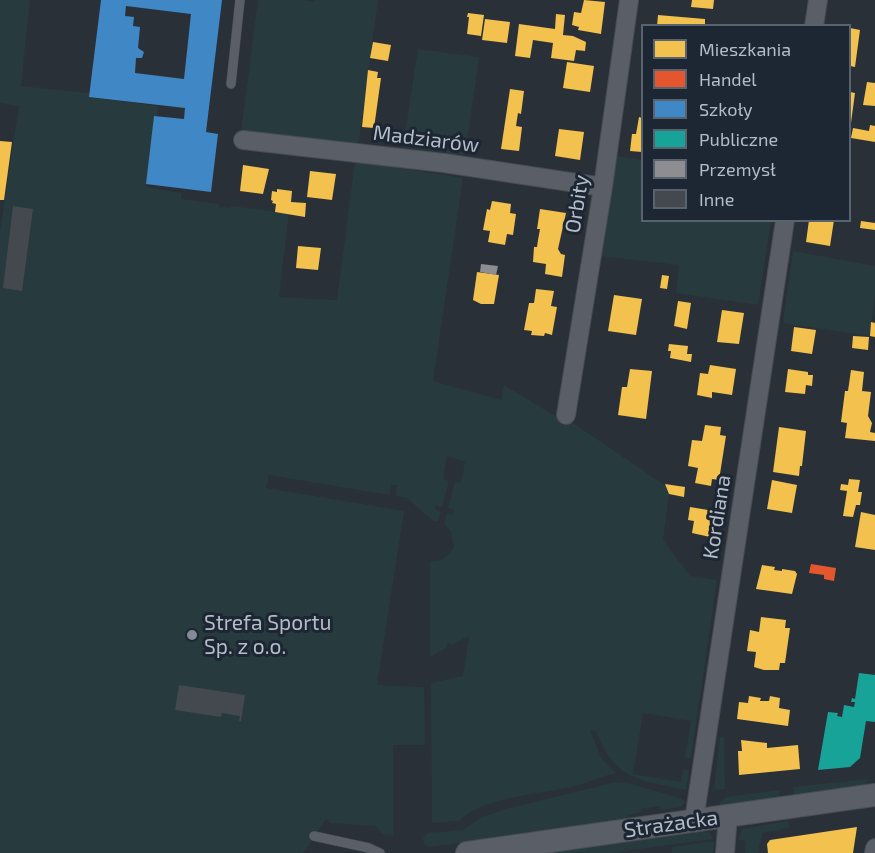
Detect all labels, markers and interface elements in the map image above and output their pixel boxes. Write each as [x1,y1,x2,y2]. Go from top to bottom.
legend [641,24,851,222]
text: Mieszkania [699,38,791,60]
text: Handel [699,68,757,90]
text: Szkoły [699,98,752,120]
street label: Madziarów [371,120,481,158]
text: Publiczne [699,128,778,150]
text: Przemysł [699,158,776,180]
street label: Orbity [560,173,594,235]
text: Inne [699,188,734,210]
street label: Kordiana [698,473,736,561]
place label: Strefa Sportu Sp. z o.o. [204,610,332,660]
marker: Strefa Sportu Sp. z o.o. [185,628,199,642]
street label: Strażacka [623,805,719,843]

